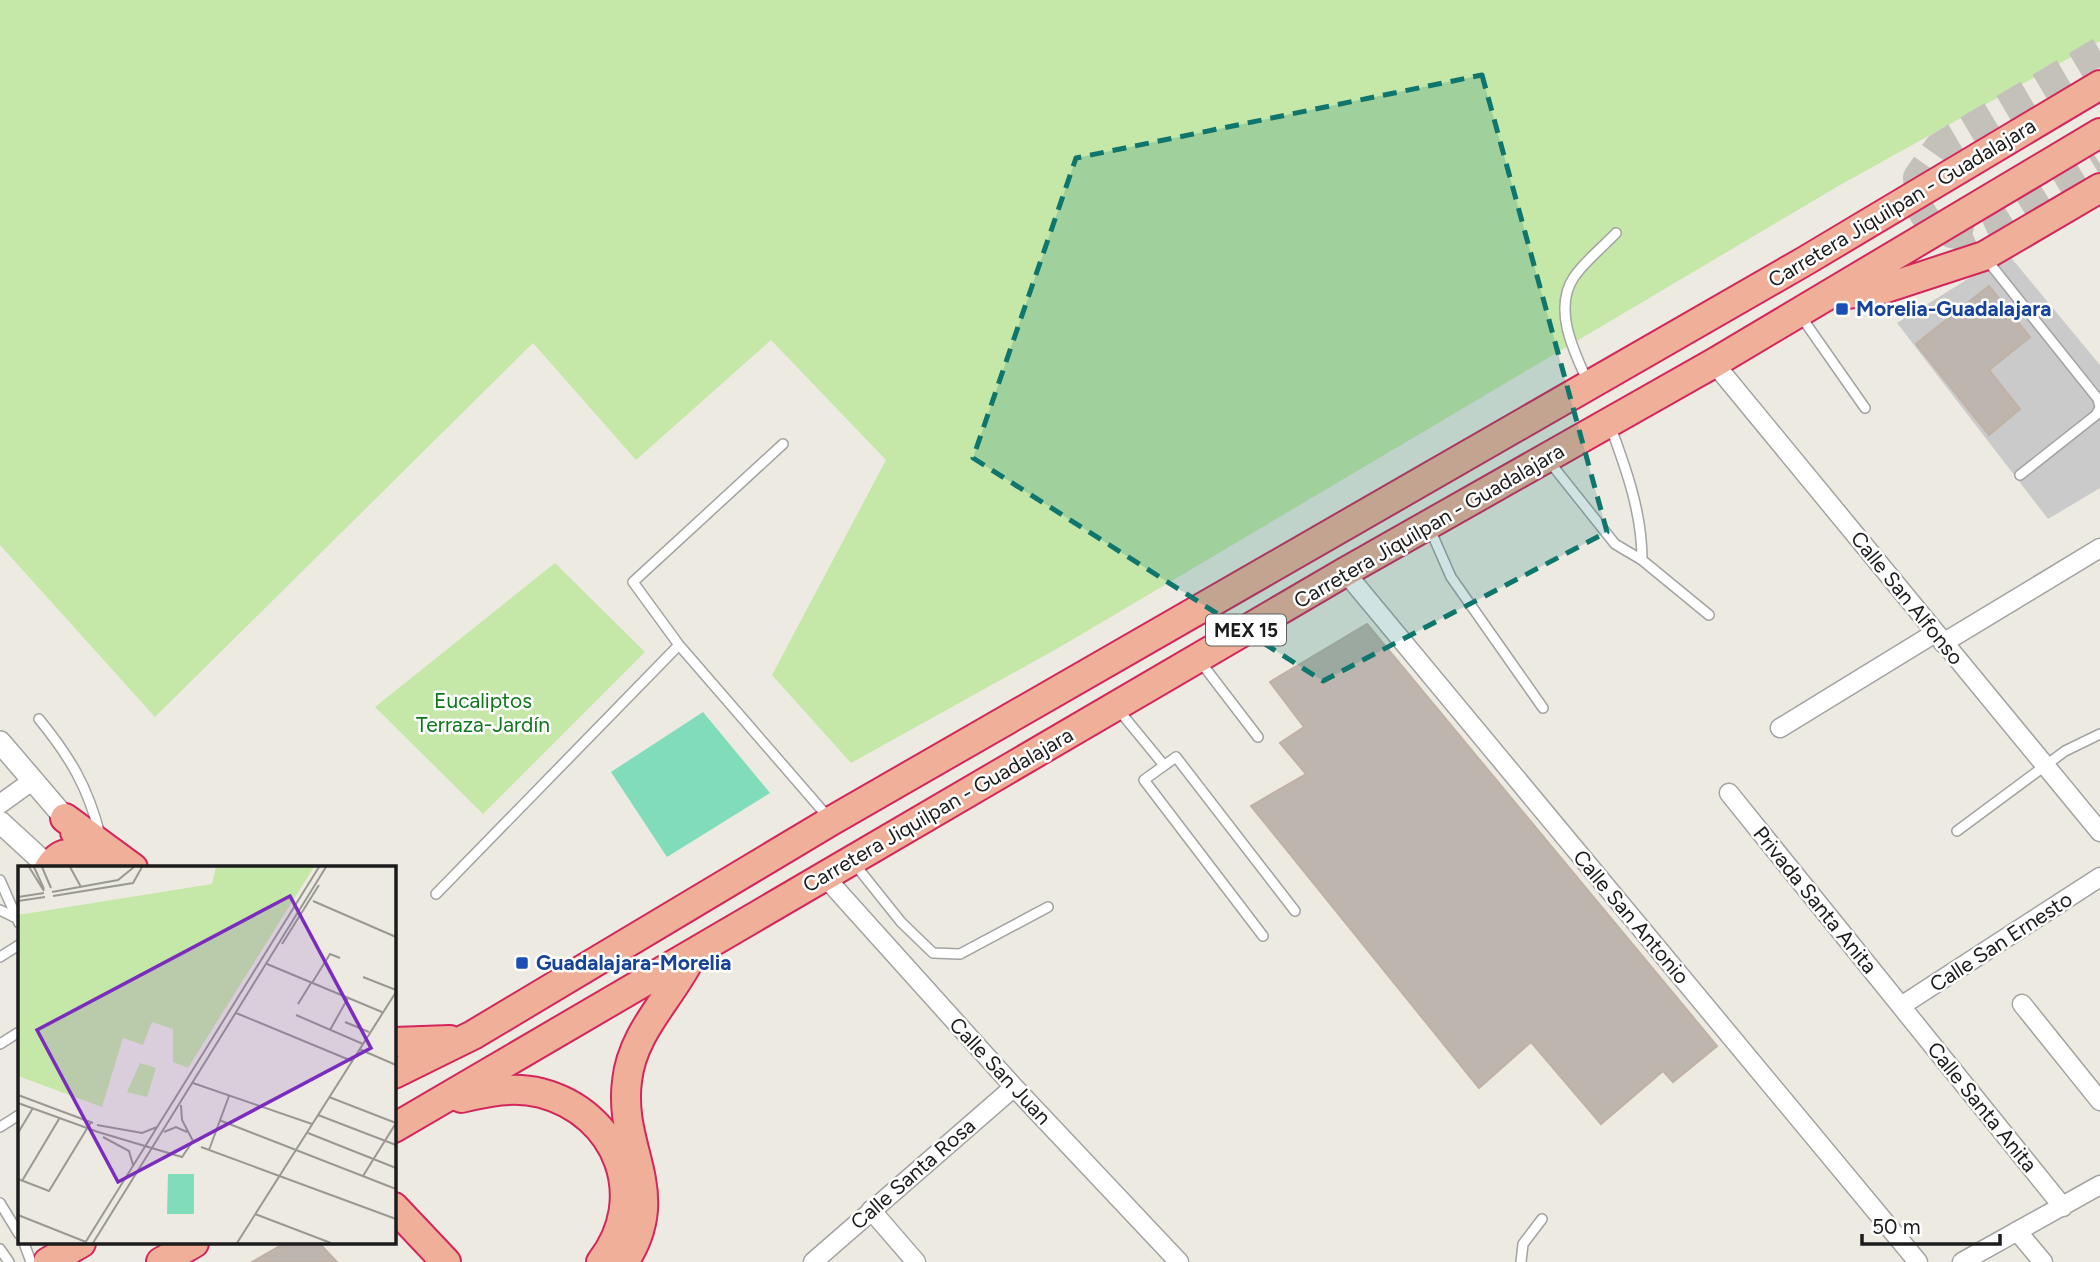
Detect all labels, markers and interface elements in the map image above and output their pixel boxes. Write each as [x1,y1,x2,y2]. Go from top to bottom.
street label: Carretera Jiquilpan - Guadalajara [1763,113,2040,293]
place label: Morelia-Guadalajara [1856,296,2051,321]
marker: Morelia-Guadalajara [1834,301,1850,317]
street label: Carretera Jiquilpan - Guadalajara [1289,438,1568,613]
street label: Calle San Alfonso [1846,526,1969,670]
road number: MEX 15 [1206,614,1286,646]
park label: Eucaliptos Terraza-Jardín [416,688,550,737]
street label: Carretera Jiquilpan - Guadalajara [798,722,1077,897]
street label: Privada Santa Anita [1748,821,1882,978]
street label: Calle San Antonio [1568,845,1695,989]
inset map [18,866,396,1244]
street label: Calle San Ernesto [1925,886,2077,997]
place label: Guadalajara-Morelia [536,950,731,975]
marker: Guadalajara-Morelia [514,955,530,971]
street label: Calle San Juan [944,1012,1056,1129]
street label: Calle Santa Anita [1922,1037,2043,1177]
street label: Calle Santa Rosa [845,1113,980,1234]
scale bar [1862,1202,2000,1246]
text: 50 m [1872,1214,1921,1239]

